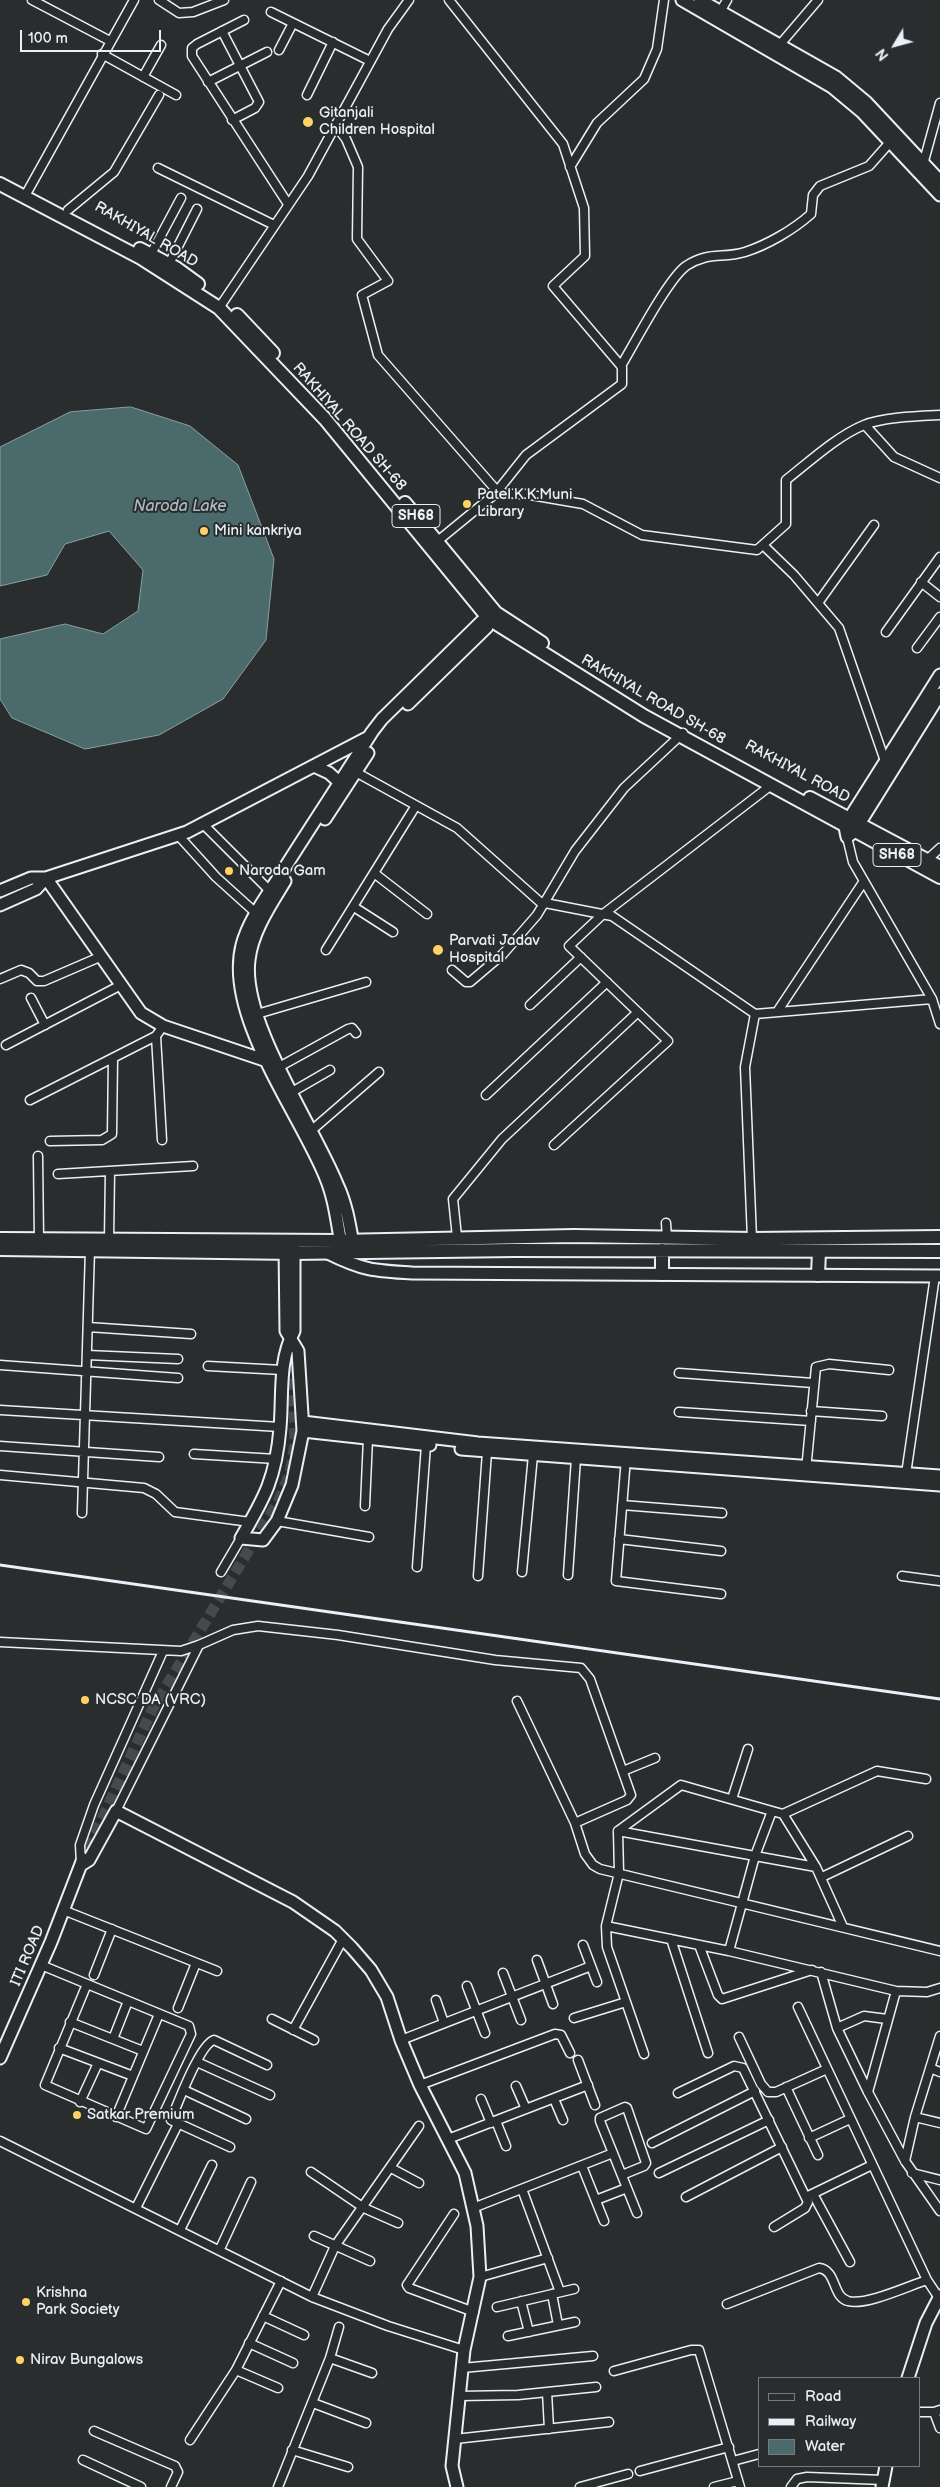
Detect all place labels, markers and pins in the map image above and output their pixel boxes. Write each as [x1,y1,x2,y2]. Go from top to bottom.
place label: Gitanjali Children Hospital [319,104,435,139]
marker: Gitanjali Children Hospital [301,115,315,129]
place label: Patel.K.K.Muni Library [477,486,572,521]
marker: Patel.K.K.Muni Library [461,498,473,510]
place label: Mini kankriya [214,522,302,540]
marker: Mini kankriya [198,525,210,537]
place label: Naroda Gam [239,862,326,880]
marker: Naroda Gam [223,865,235,877]
place label: Parvati Jadav Hospital [449,932,540,967]
marker: Parvati Jadav Hospital [431,943,445,957]
place label: NCSC DA (VRC) [95,1691,206,1709]
marker: NCSC DA (VRC) [79,1694,91,1706]
place label: Satkar Premium [87,2106,194,2124]
marker: Satkar Premium [71,2109,83,2121]
place label: Krishna Park Society [36,2284,120,2319]
marker: Krishna Park Society [20,2296,32,2308]
place label: Nirav Bungalows [30,2351,143,2369]
marker: Nirav Bungalows [14,2354,26,2366]

